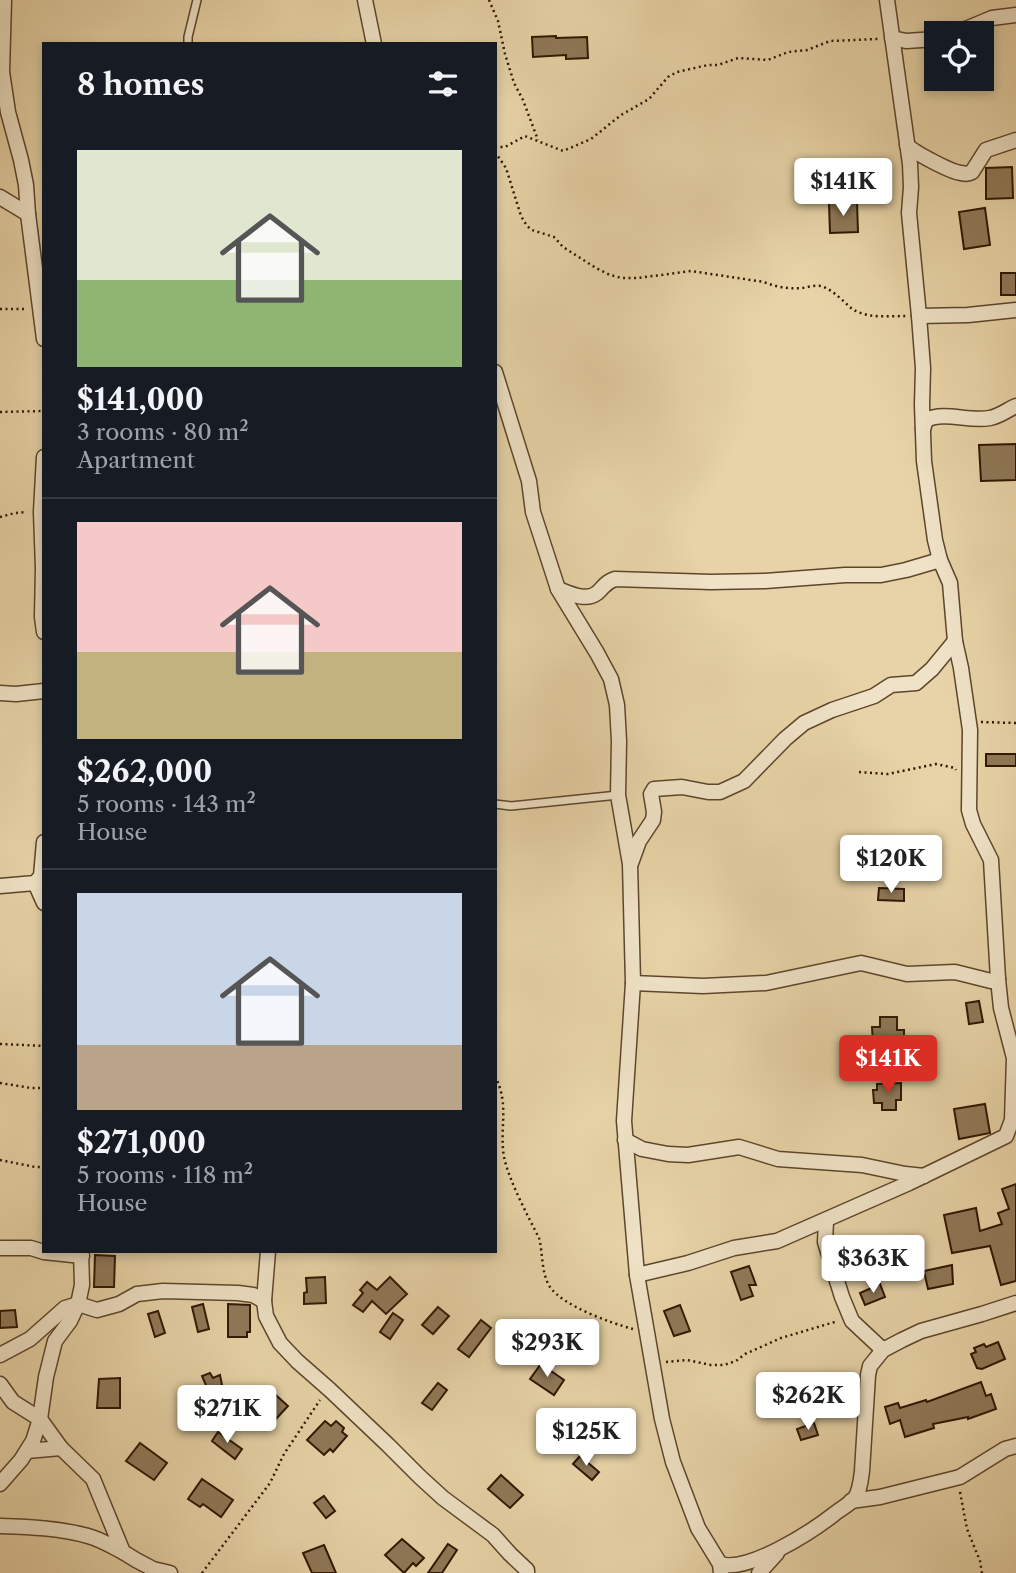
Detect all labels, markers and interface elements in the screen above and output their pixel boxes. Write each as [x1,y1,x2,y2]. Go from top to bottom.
map controls [924,21,994,91]
button: locate [924,21,994,91]
icon: filters [424,65,462,103]
text: 8 homes [77,66,204,103]
pin: $141K [794,158,892,218]
text: $141K [810,167,876,195]
icon: home [207,195,333,321]
text: $141,000 [77,381,204,418]
text: 3 rooms · 80 m² [77,418,249,446]
text: Apartment [77,446,195,474]
icon: home [207,567,333,693]
text: $262,000 [77,753,212,790]
text: 5 rooms · 143 m² [77,790,256,818]
text: House [77,818,147,846]
pin: $120K [842,836,940,895]
text: $120K [856,844,926,872]
icon: home [207,938,333,1064]
pin: $141K [839,1036,937,1095]
text: $141K [855,1044,921,1072]
text: $271,000 [77,1124,206,1161]
text: 5 rooms · 118 m² [77,1161,253,1189]
text: House [77,1189,147,1217]
pin: $363K [824,1236,922,1295]
text: $363K [838,1244,908,1272]
pin: $293K [498,1320,596,1379]
text: $293K [511,1328,583,1356]
pin: $262K [759,1372,857,1432]
text: $262K [772,1381,844,1409]
pin: $271K [178,1386,276,1445]
text: $271K [193,1394,261,1422]
pin: $125K [537,1408,635,1468]
text: $125K [552,1417,620,1445]

